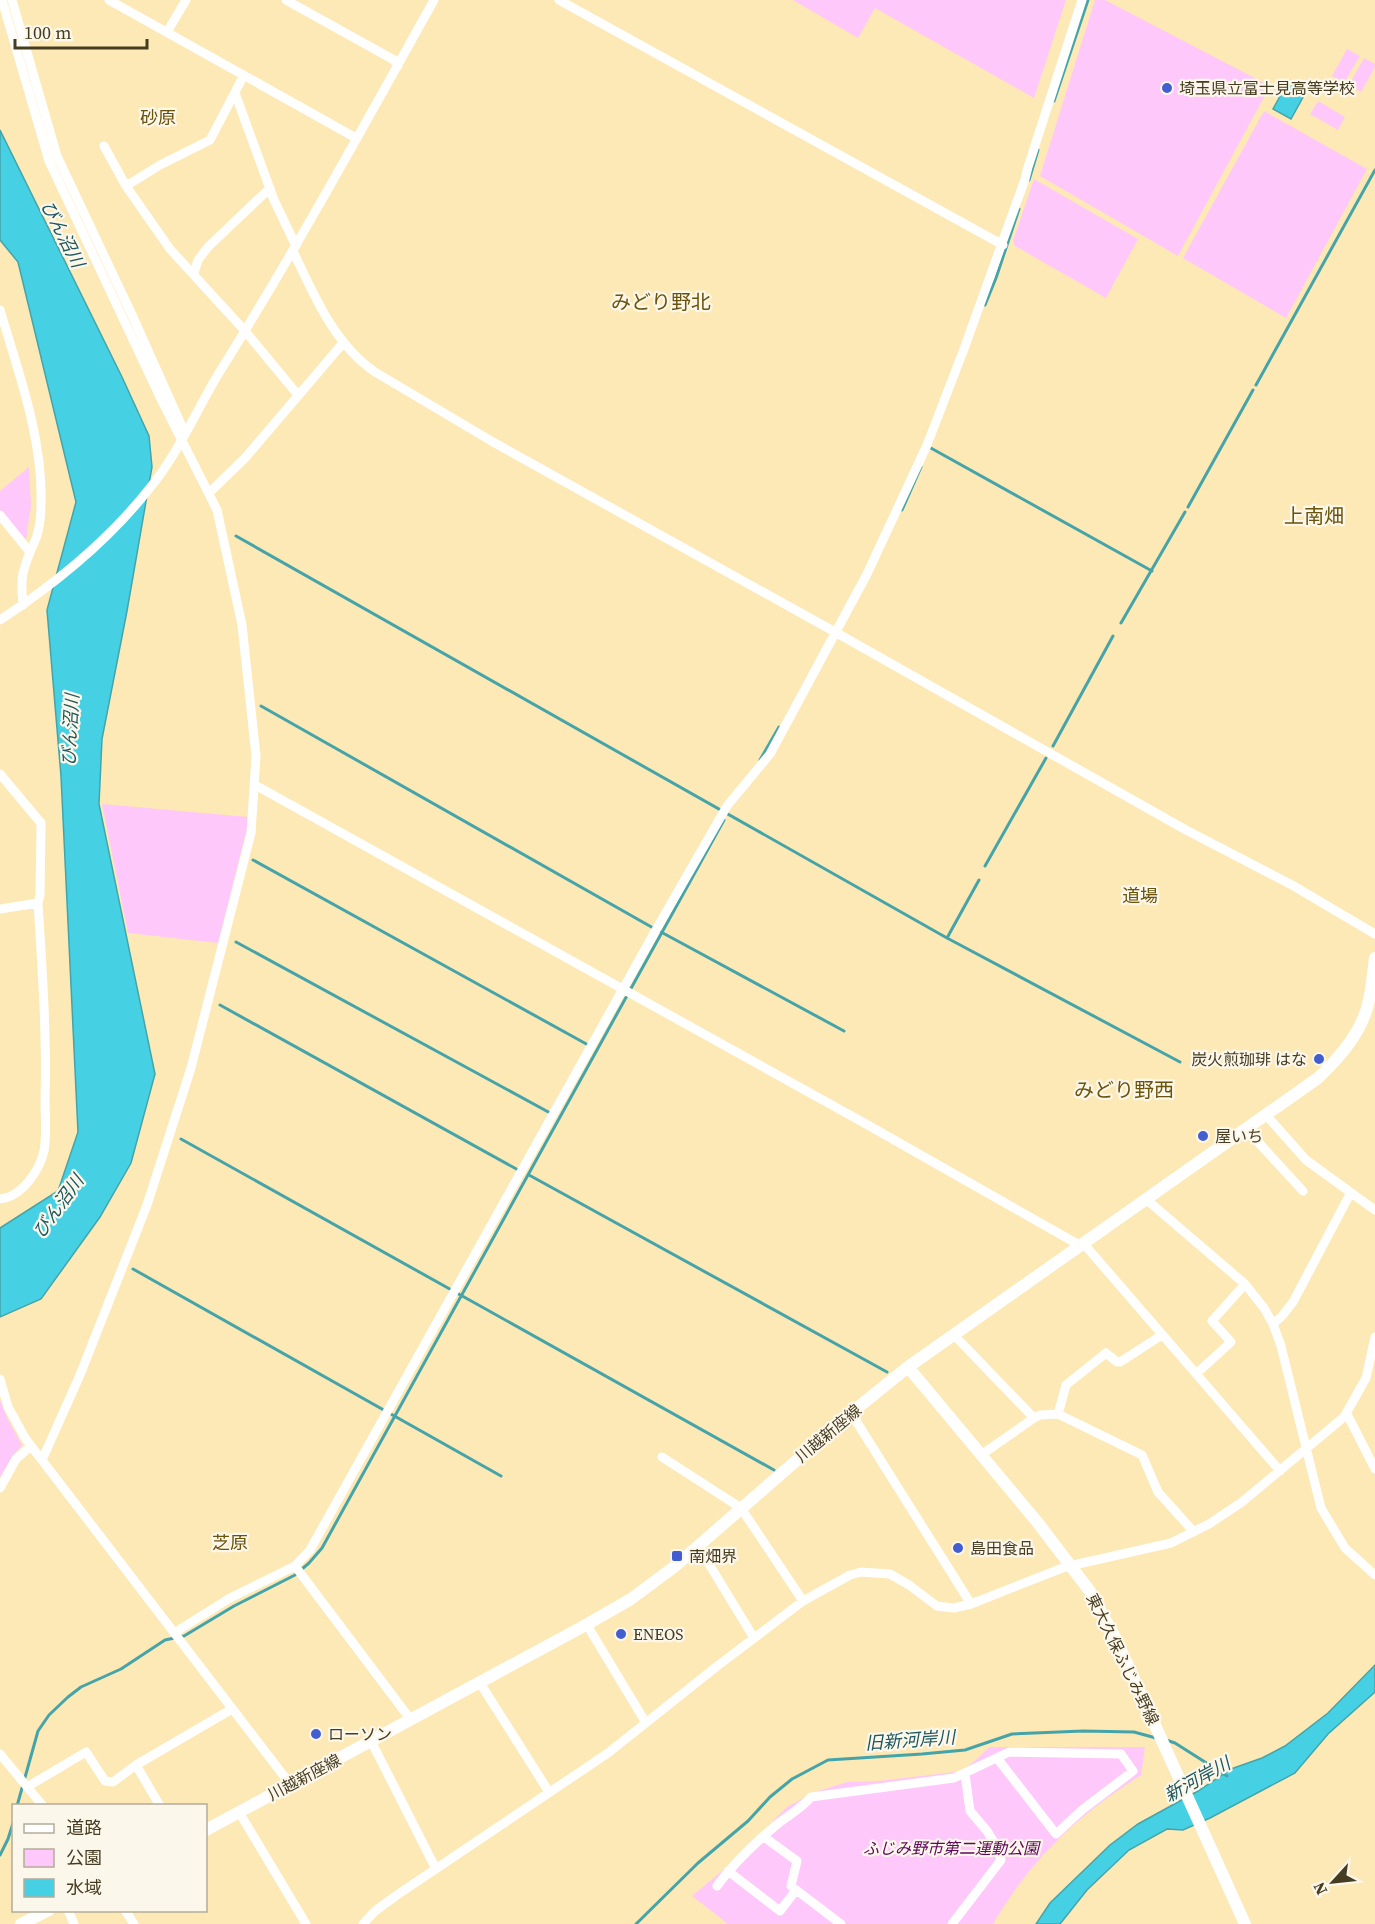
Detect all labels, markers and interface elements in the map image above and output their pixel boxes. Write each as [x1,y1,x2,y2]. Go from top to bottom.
scale bar [15,12,147,50]
text: 100 m [24,20,71,45]
place label: 埼玉県立富士見高等学校 [1179,77,1355,99]
marker: 埼玉県立富士見高等学校 [1160,81,1174,95]
district label: 砂原 [140,105,176,130]
water label: びん沼川 [36,196,91,274]
district label: みどり野北 [611,288,711,316]
district label: 上南畑 [1284,502,1344,530]
water label: びん沼川 [56,691,84,767]
district label: 道場 [1122,883,1158,908]
place label: 炭火煎珈琲 はな [1191,1048,1307,1070]
marker: 炭火煎珈琲 はな [1312,1052,1326,1066]
district label: みどり野西 [1074,1076,1174,1104]
place label: 屋いち [1215,1125,1263,1147]
marker: 屋いち [1196,1129,1210,1143]
water label: びん沼川 [27,1168,90,1242]
street label: 川越新座線 [790,1399,866,1467]
district label: 芝原 [212,1530,248,1555]
place label: 島田食品 [970,1537,1034,1559]
marker: 島田食品 [951,1541,965,1555]
place label: 南畑界 [689,1545,737,1567]
marker: 南畑界 [670,1549,684,1563]
street label: 東大久保ふじみ野線 [1082,1589,1164,1729]
place label: ENEOS [633,1623,683,1645]
marker: ENEOS [614,1627,628,1641]
place label: ローソン [328,1723,392,1745]
water label: 旧新河岸川 [864,1724,958,1756]
marker: ローソン [309,1727,323,1741]
street label: 川越新座線 [264,1749,344,1805]
water label: 新河岸川 [1159,1750,1236,1807]
legend [12,1804,207,1912]
text: 道路 [66,1815,102,1840]
park label: ふじみ野市第二運動公園 [863,1837,1041,1859]
text: 公園 [66,1845,102,1870]
north arrow [1303,1852,1363,1912]
text: 水域 [66,1875,102,1900]
text: N [1307,1878,1332,1899]

